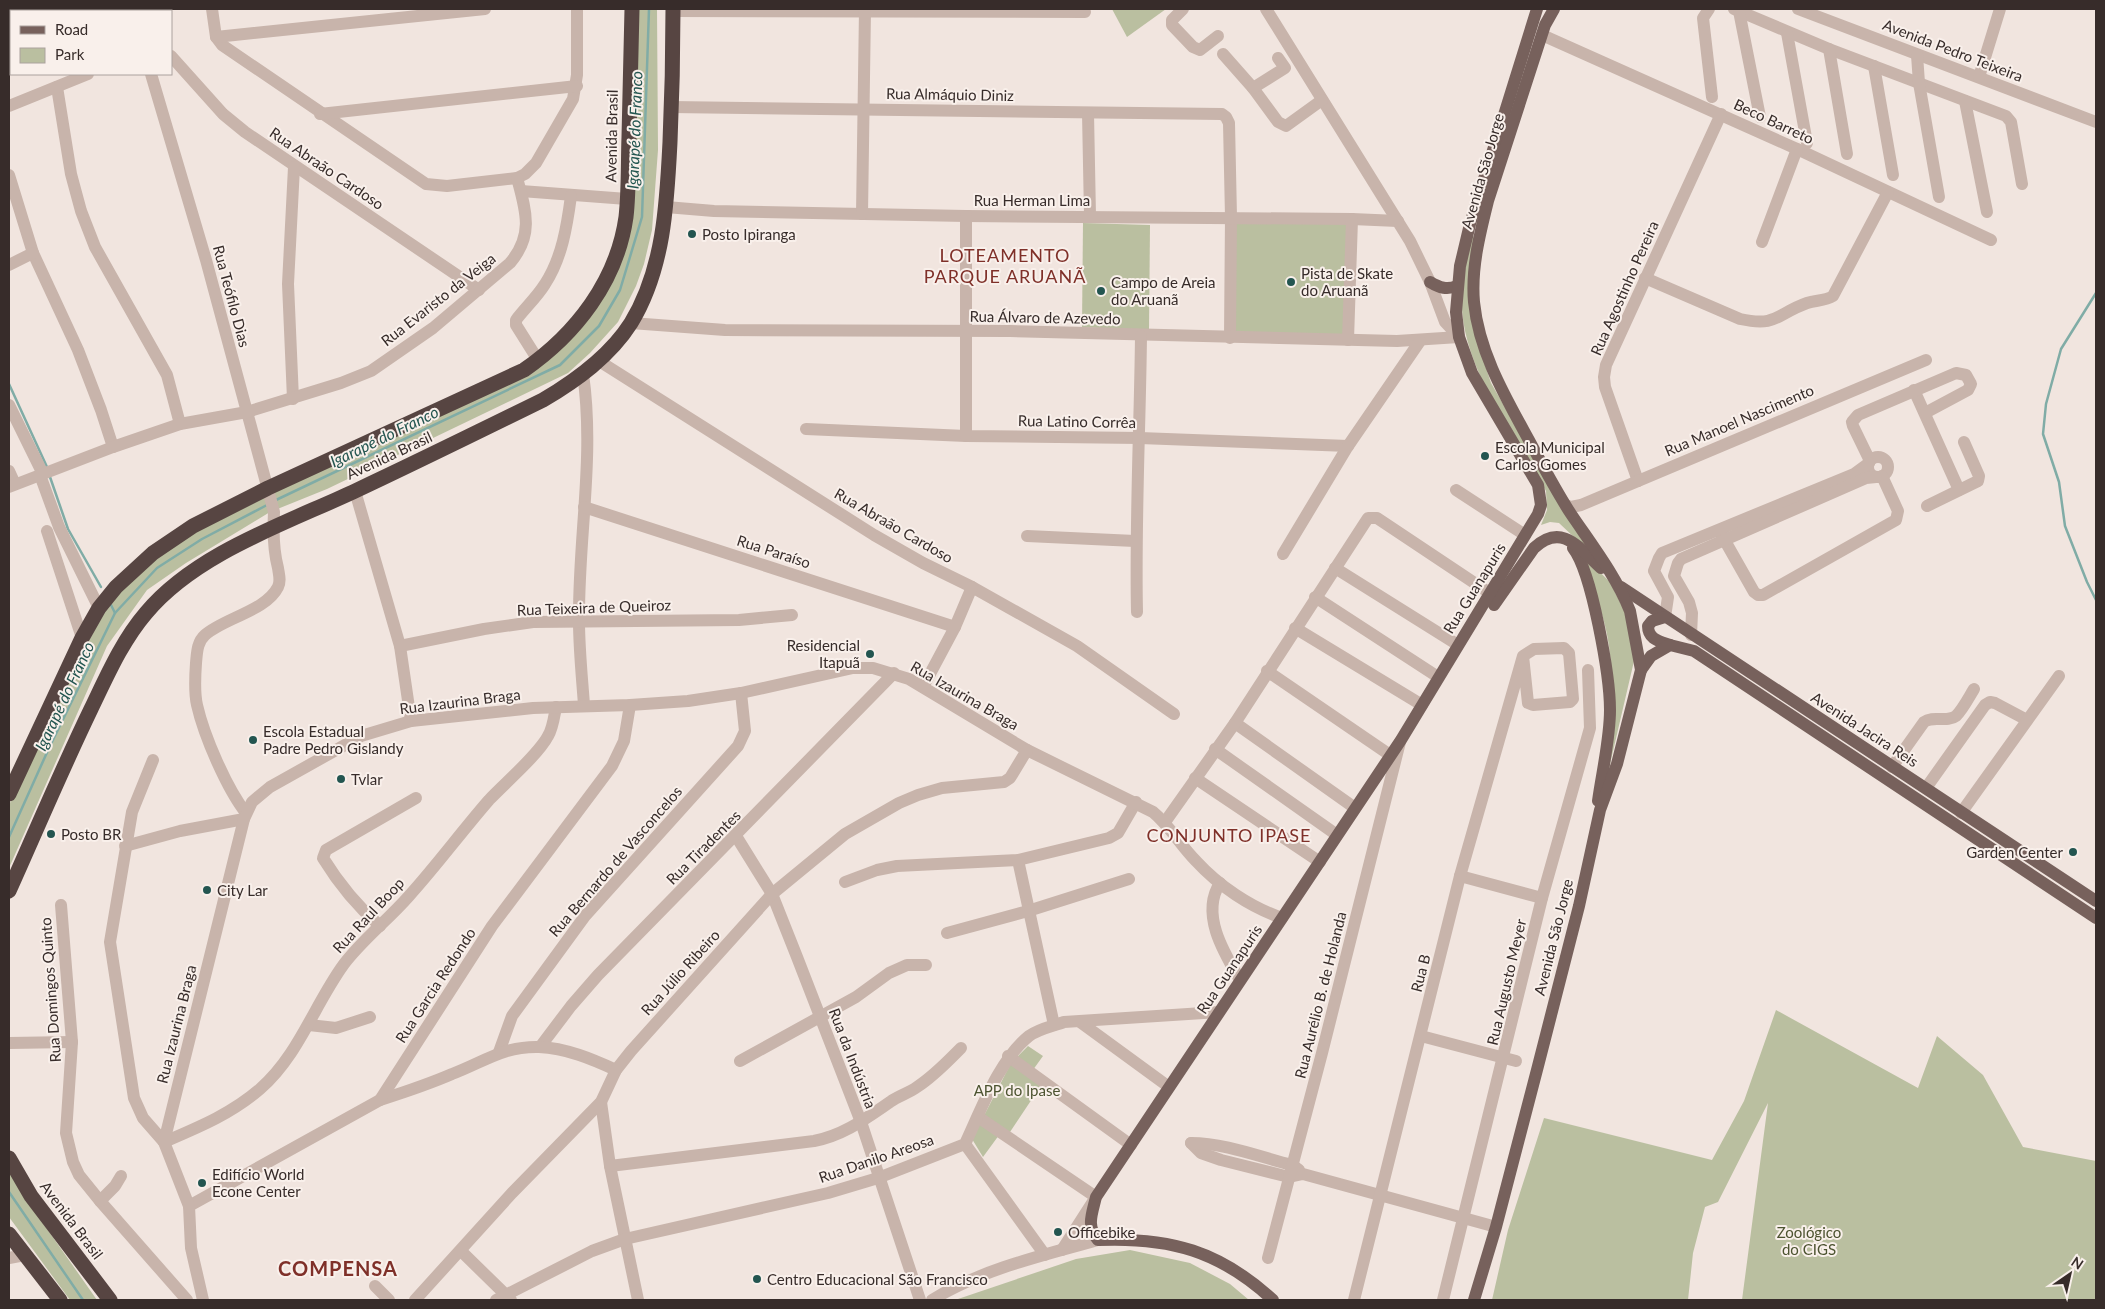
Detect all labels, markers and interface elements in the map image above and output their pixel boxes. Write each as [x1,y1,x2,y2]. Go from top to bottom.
legend [10,10,172,75]
street label: Avenida Pedro Teixeira [1880,15,2026,85]
text: Road [55,20,88,38]
text: Park [55,45,85,63]
water label: Igarapé do Franco [622,71,646,189]
street label: Rua Almáquio Diniz [886,84,1014,104]
street label: Avenida Brasil [601,90,621,182]
street label: Beco Barreto [1731,95,1817,147]
street label: Avenida São Jorge [1457,111,1507,231]
street label: Rua Abraão Cardoso [266,123,388,213]
street label: Rua Herman Lima [974,191,1090,209]
street label: Rua Agostinho Pereira [1586,218,1662,358]
place label: Posto Ipiranga [702,225,796,243]
marker: Posto Ipiranga [686,228,698,240]
street label: Rua Teófilo Dias [210,243,254,349]
district label: LOTEAMENTO PARQUE ARUANÃ [924,244,1086,287]
street label: Rua Evaristo da Veiga [377,249,499,349]
place label: Pista de Skate do Aruanã [1301,264,1393,299]
place label: Campo de Areia do Aruanã [1111,273,1215,308]
marker: Pista de Skate do Aruanã [1285,276,1297,288]
marker: Campo de Areia do Aruanã [1095,285,1107,297]
street label: Rua Álvaro de Azevedo [969,307,1121,327]
street label: Rua Manoel Nascimento [1662,380,1816,460]
water label: Igarapé do Franco [327,402,441,470]
street label: Rua Latino Corrêa [1018,411,1136,431]
street label: Avenida Brasil [343,427,435,483]
place label: Escola Municipal Carlos Gomes [1495,438,1605,473]
marker: Escola Municipal Carlos Gomes [1479,450,1491,462]
street label: Rua Abraão Cardoso [832,484,956,566]
street label: Rua Paraíso [735,531,813,571]
street label: Rua Guanapuris [1439,539,1509,637]
street label: Rua Teixeira de Queiroz [517,595,672,619]
place label: Residencial Itapuã [787,636,860,671]
water label: Igarapé do Franco [30,638,98,754]
marker: Residencial Itapuã [864,648,876,660]
street label: Rua Izaurina Braga [908,657,1022,733]
street label: Rua Izaurina Braga [399,685,521,717]
street label: Avenida Jacira Reis [1808,688,1922,770]
place label: Escola Estadual Padre Pedro Gislandy [263,722,404,757]
marker: Escola Estadual Padre Pedro Gislandy [247,734,259,746]
place label: Tvlar [351,770,383,788]
marker: Tvlar [335,773,347,785]
street label: Rua Bernardo de Vasconcelos [545,782,685,940]
street label: Rua Tiradentes [662,806,744,888]
district label: CONJUNTO IPASE [1147,824,1311,846]
place label: Posto BR [61,825,122,843]
marker: Posto BR [45,828,57,840]
place label: Garden Center [1966,843,2064,861]
marker: Garden Center [2067,846,2079,858]
street label: Rua Raul Boop [329,874,407,956]
street label: Avenida São Jorge [1530,877,1576,997]
place label: City Lar [217,881,268,899]
marker: City Lar [201,884,213,896]
street label: Rua Aurélio B. de Holanda [1291,910,1349,1080]
street label: Rua Augusto Meyer [1483,916,1529,1047]
street label: Rua Domingos Quinto [36,917,64,1063]
street label: Rua Guanapuris [1193,921,1265,1017]
street label: Rua Garcia Redondo [391,924,479,1046]
street label: Rua Júlio Ribeiro [637,926,723,1018]
street label: Rua B [1407,952,1433,994]
street label: Rua Izaurina Braga [153,963,199,1085]
street label: Rua da Indústria [826,1005,880,1111]
park label: APP do Ipase [974,1081,1060,1099]
street label: Rua Danilo Areosa [816,1130,936,1186]
place label: Edifício World Econe Center [212,1165,304,1200]
marker: Edifício World Econe Center [196,1177,208,1189]
street label: Avenida Brasil [37,1178,107,1262]
place label: Officebike [1068,1223,1135,1241]
park label: Zoológico do CIGS [1777,1223,1841,1258]
marker: Officebike [1052,1226,1064,1238]
north arrow [2045,1249,2095,1299]
text: N [2068,1253,2087,1273]
district label: COMPENSA [278,1256,398,1280]
place label: Centro Educacional São Francisco [767,1270,988,1288]
marker: Centro Educacional São Francisco [751,1273,763,1285]

